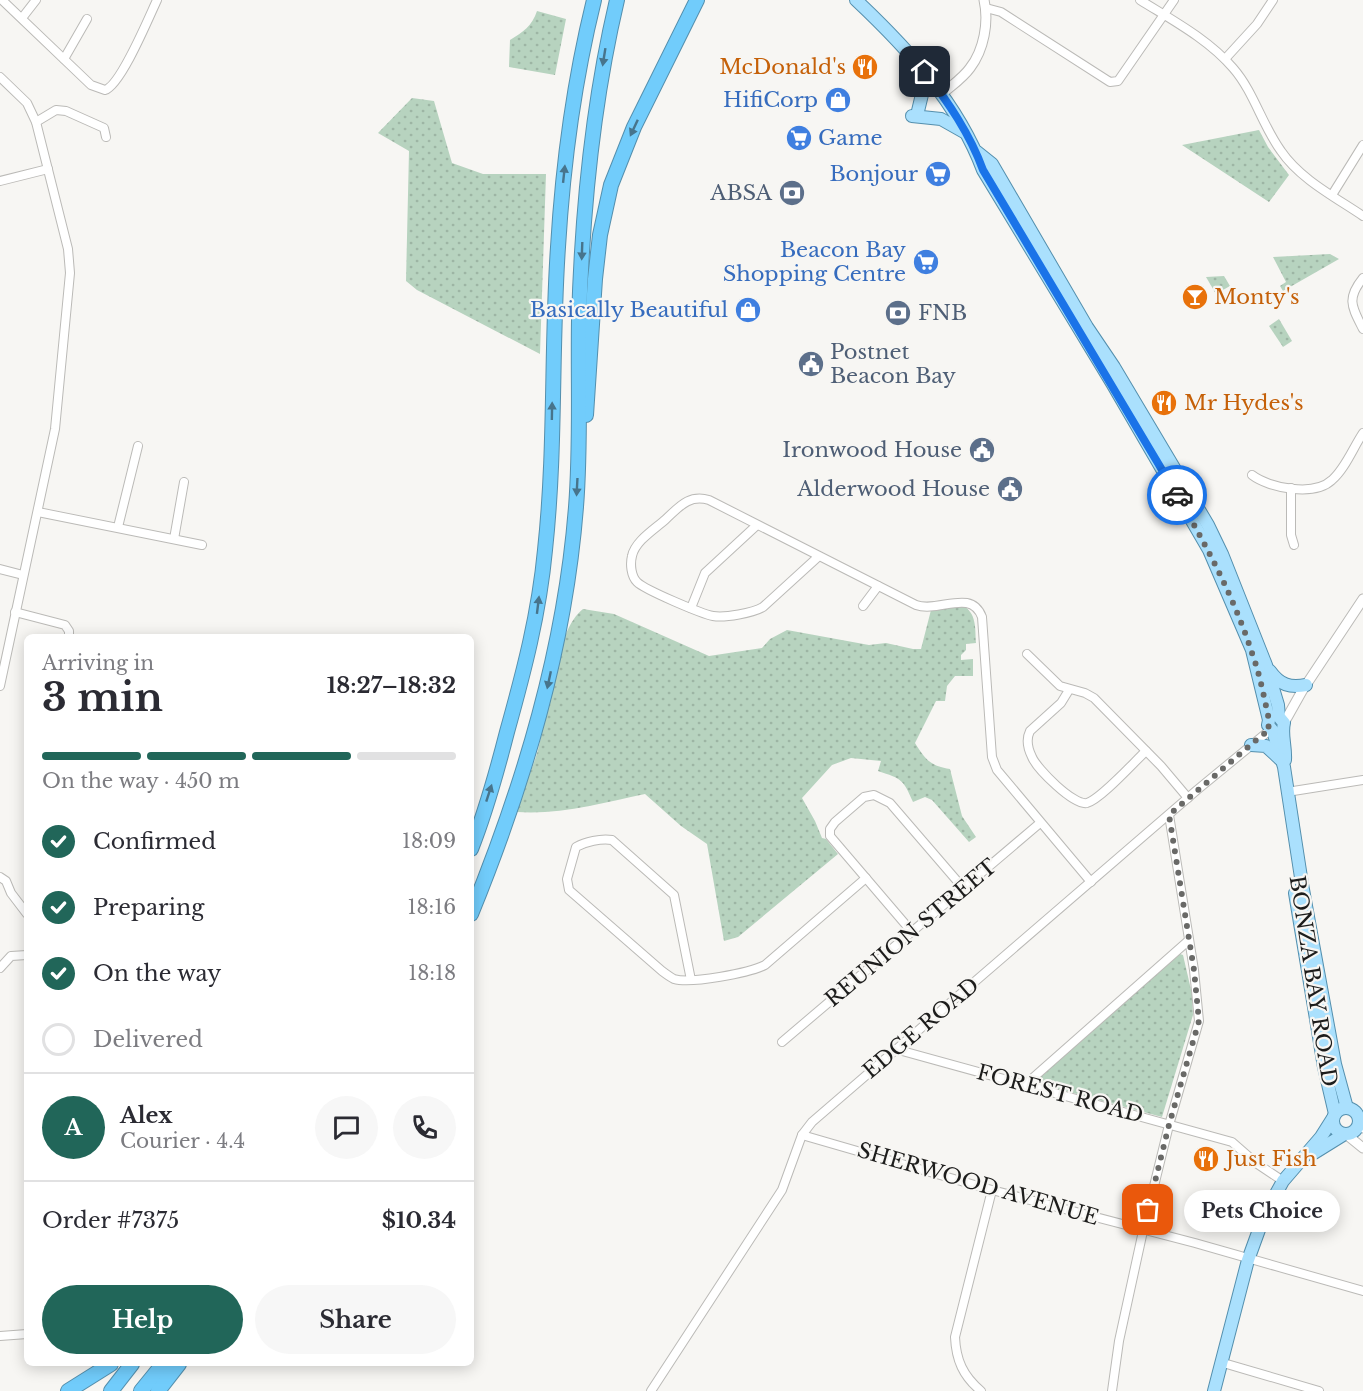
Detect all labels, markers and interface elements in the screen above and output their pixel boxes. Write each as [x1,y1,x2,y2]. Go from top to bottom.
pin [899,46,950,97]
one-way arrow [599,48,608,67]
restaurant icon: McDonald's [850,52,880,82]
place label: McDonald's [719,54,846,80]
icon: home [908,55,941,88]
shop icon: HifiCorp [823,85,853,115]
place label: HifiCorp [723,87,818,113]
one-way arrow [630,119,639,136]
supermarket icon: Game [784,123,814,153]
place label: Game [818,125,882,151]
supermarket icon: Bonjour [923,159,953,189]
place label: Bonjour [829,161,918,187]
one-way arrow [559,164,569,183]
bank icon: ABSA [777,178,807,208]
place label: ABSA [709,180,773,206]
place label: Beacon Bay Shopping Centre [723,237,907,287]
one-way arrow [577,241,586,260]
supermarket icon: Beacon Bay Shopping Centre [911,247,941,277]
bar icon: Monty's [1180,282,1210,312]
place label: Monty's [1214,284,1300,310]
shop icon: Basically Beautiful [733,295,763,325]
place label: Basically Beautiful [530,297,728,323]
bank icon: FNB [883,298,913,328]
place label: FNB [918,300,967,326]
place label: Postnet Beacon Bay [830,339,957,389]
public building icon: Postnet Beacon Bay [796,349,826,379]
restaurant icon: Mr Hydes's [1149,388,1179,418]
place label: Mr Hydes's [1184,390,1304,416]
one-way arrow [547,401,557,420]
public building icon: Ironwood House [967,435,997,465]
place label: Ironwood House [782,437,962,463]
courier [1147,465,1207,525]
public building icon: Alderwood House [995,474,1025,504]
place label: Alderwood House [796,476,990,502]
one-way arrow [572,478,582,497]
icon: car [1161,479,1194,512]
one-way arrow [534,595,543,614]
text: Arriving in [42,651,154,675]
one-way arrow [544,671,553,690]
text: 18:27–18:32 [327,672,456,699]
text: 3 min [42,673,163,722]
text: On the way · 450 m [42,769,240,793]
one-way arrow [485,784,494,802]
icon: check [42,825,75,858]
text: Confirmed [93,828,216,855]
text: 18:09 [402,829,456,853]
street label: REUNION STREET [820,854,1002,1012]
street label: BONZA BAY ROAD [1283,874,1343,1088]
icon: check [42,891,75,924]
text: Preparing [93,894,204,921]
text: 18:16 [407,895,456,919]
icon: check [42,957,75,990]
text: On the way [93,960,221,987]
text: 18:18 [408,961,456,985]
street label: EDGE ROAD [858,972,984,1084]
text: Delivered [93,1026,203,1053]
street label: FOREST ROAD [974,1059,1146,1129]
button: chat [315,1096,378,1159]
button: phone [393,1096,456,1159]
text: Alex [120,1102,173,1129]
text: A [65,1114,82,1141]
text: Courier · 4.4 [120,1129,245,1153]
street label: SHERWOOD AVENUE [854,1137,1102,1231]
restaurant icon: Just Fish [1191,1144,1221,1174]
place label: Just Fish [1223,1146,1317,1172]
pin [1122,1184,1173,1235]
callout: Pets Choice [1184,1189,1340,1231]
icon: bag [1131,1193,1164,1226]
text: Pets Choice [1201,1199,1323,1223]
text: Order #7375 [42,1207,179,1234]
text: $10.34 [382,1207,456,1234]
button: Help [42,1285,243,1354]
button: Share [255,1285,456,1354]

